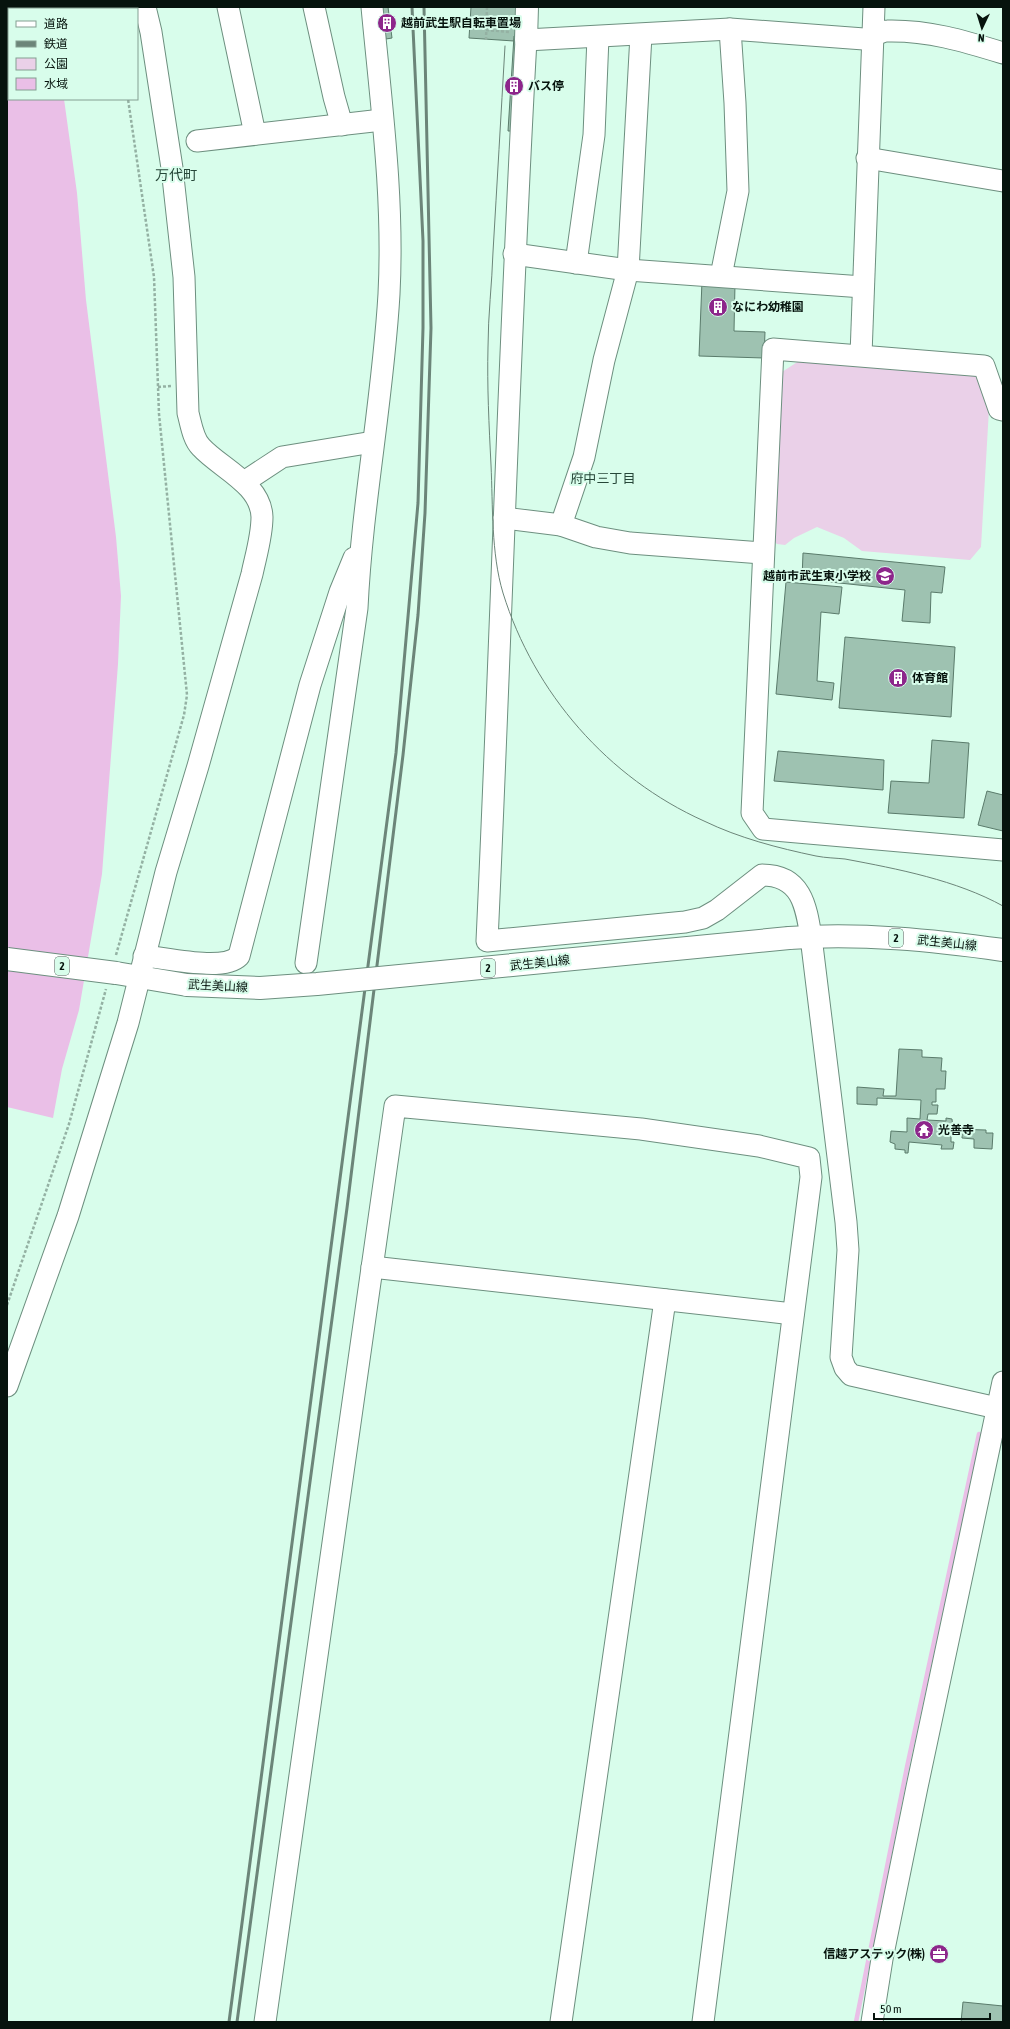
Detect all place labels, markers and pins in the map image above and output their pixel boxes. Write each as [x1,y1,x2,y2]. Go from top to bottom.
building icon: 越前武生駅自転車置場 [376,12,398,34]
place label: 越前武生駅自転車置場 [401,16,521,30]
building icon: バス停 [503,75,525,97]
place label: バス停 [528,79,564,93]
building icon: なにわ幼稚園 [707,296,729,318]
place label: なにわ幼稚園 [732,300,804,314]
school or university icon: 越前市武生東小学校 [874,565,896,587]
place label: 越前市武生東小学校 [763,569,871,583]
building icon: 体育館 [887,667,909,689]
place label: 体育館 [912,671,948,685]
temple icon: 光善寺 [913,1119,935,1141]
place label: 光善寺 [938,1123,974,1137]
office icon: 信越アステック(株) [928,1943,950,1965]
place label: 信越アステック(株) [823,1947,925,1961]

